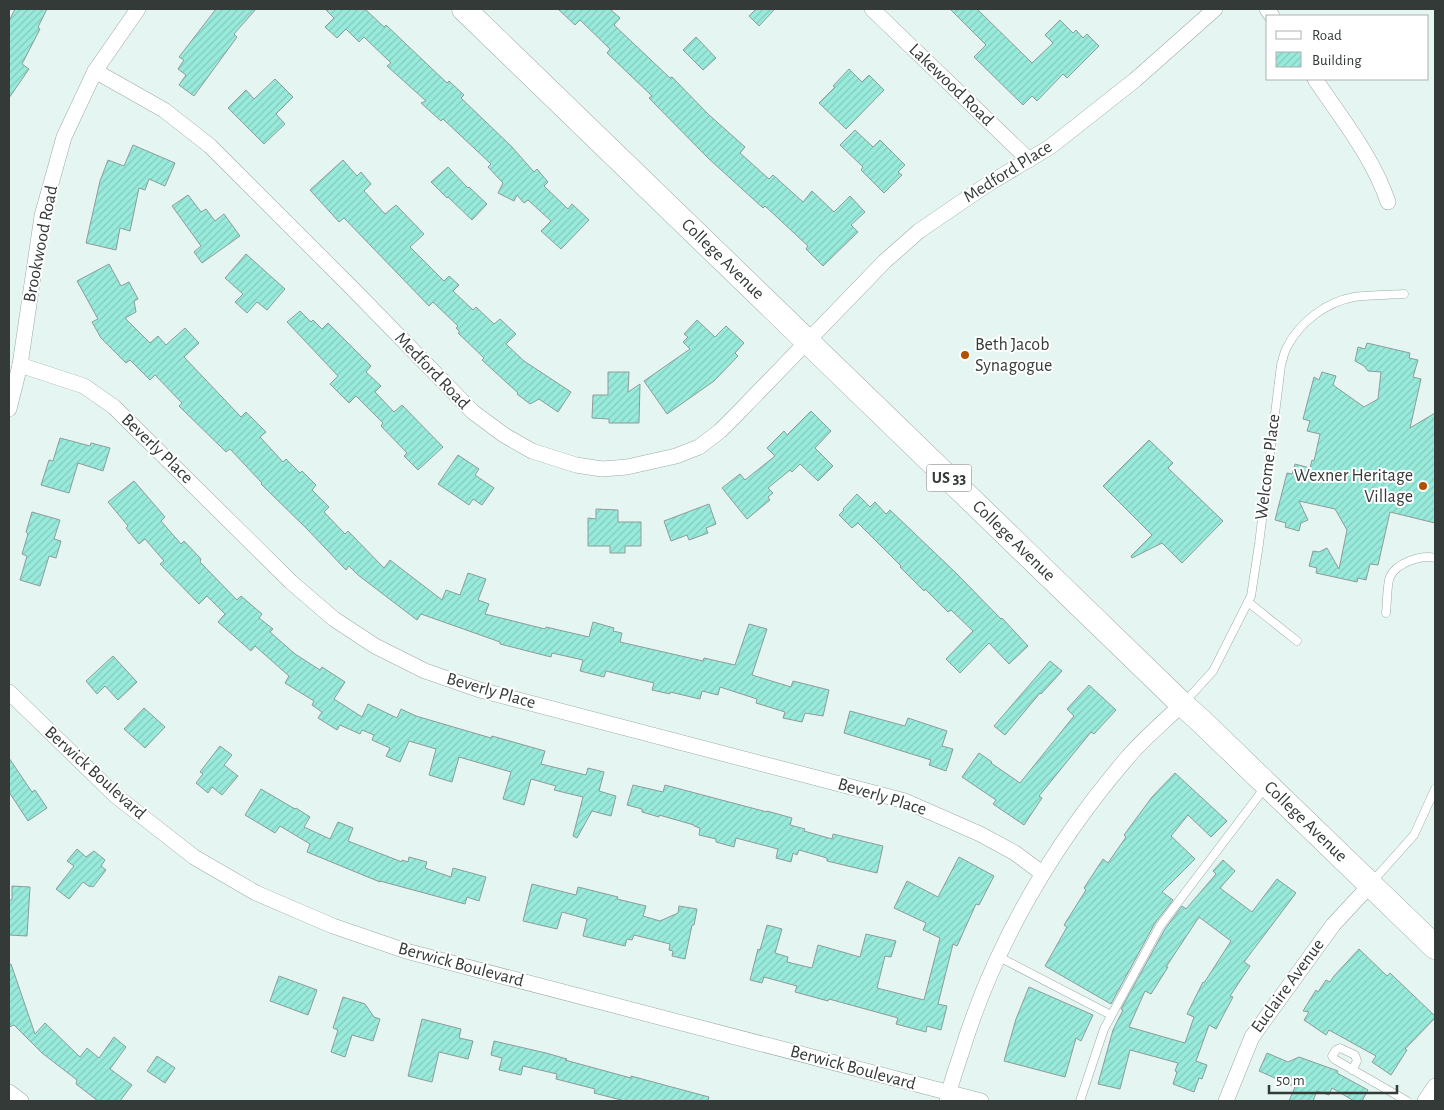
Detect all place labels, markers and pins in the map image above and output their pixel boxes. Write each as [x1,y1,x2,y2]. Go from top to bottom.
place label: Beth Jacob Synagogue [975,336,1052,375]
marker: Beth Jacob Synagogue [959,349,971,361]
place label: Wexner Heritage Village [1294,467,1413,506]
marker: Wexner Heritage Village [1417,480,1429,492]

